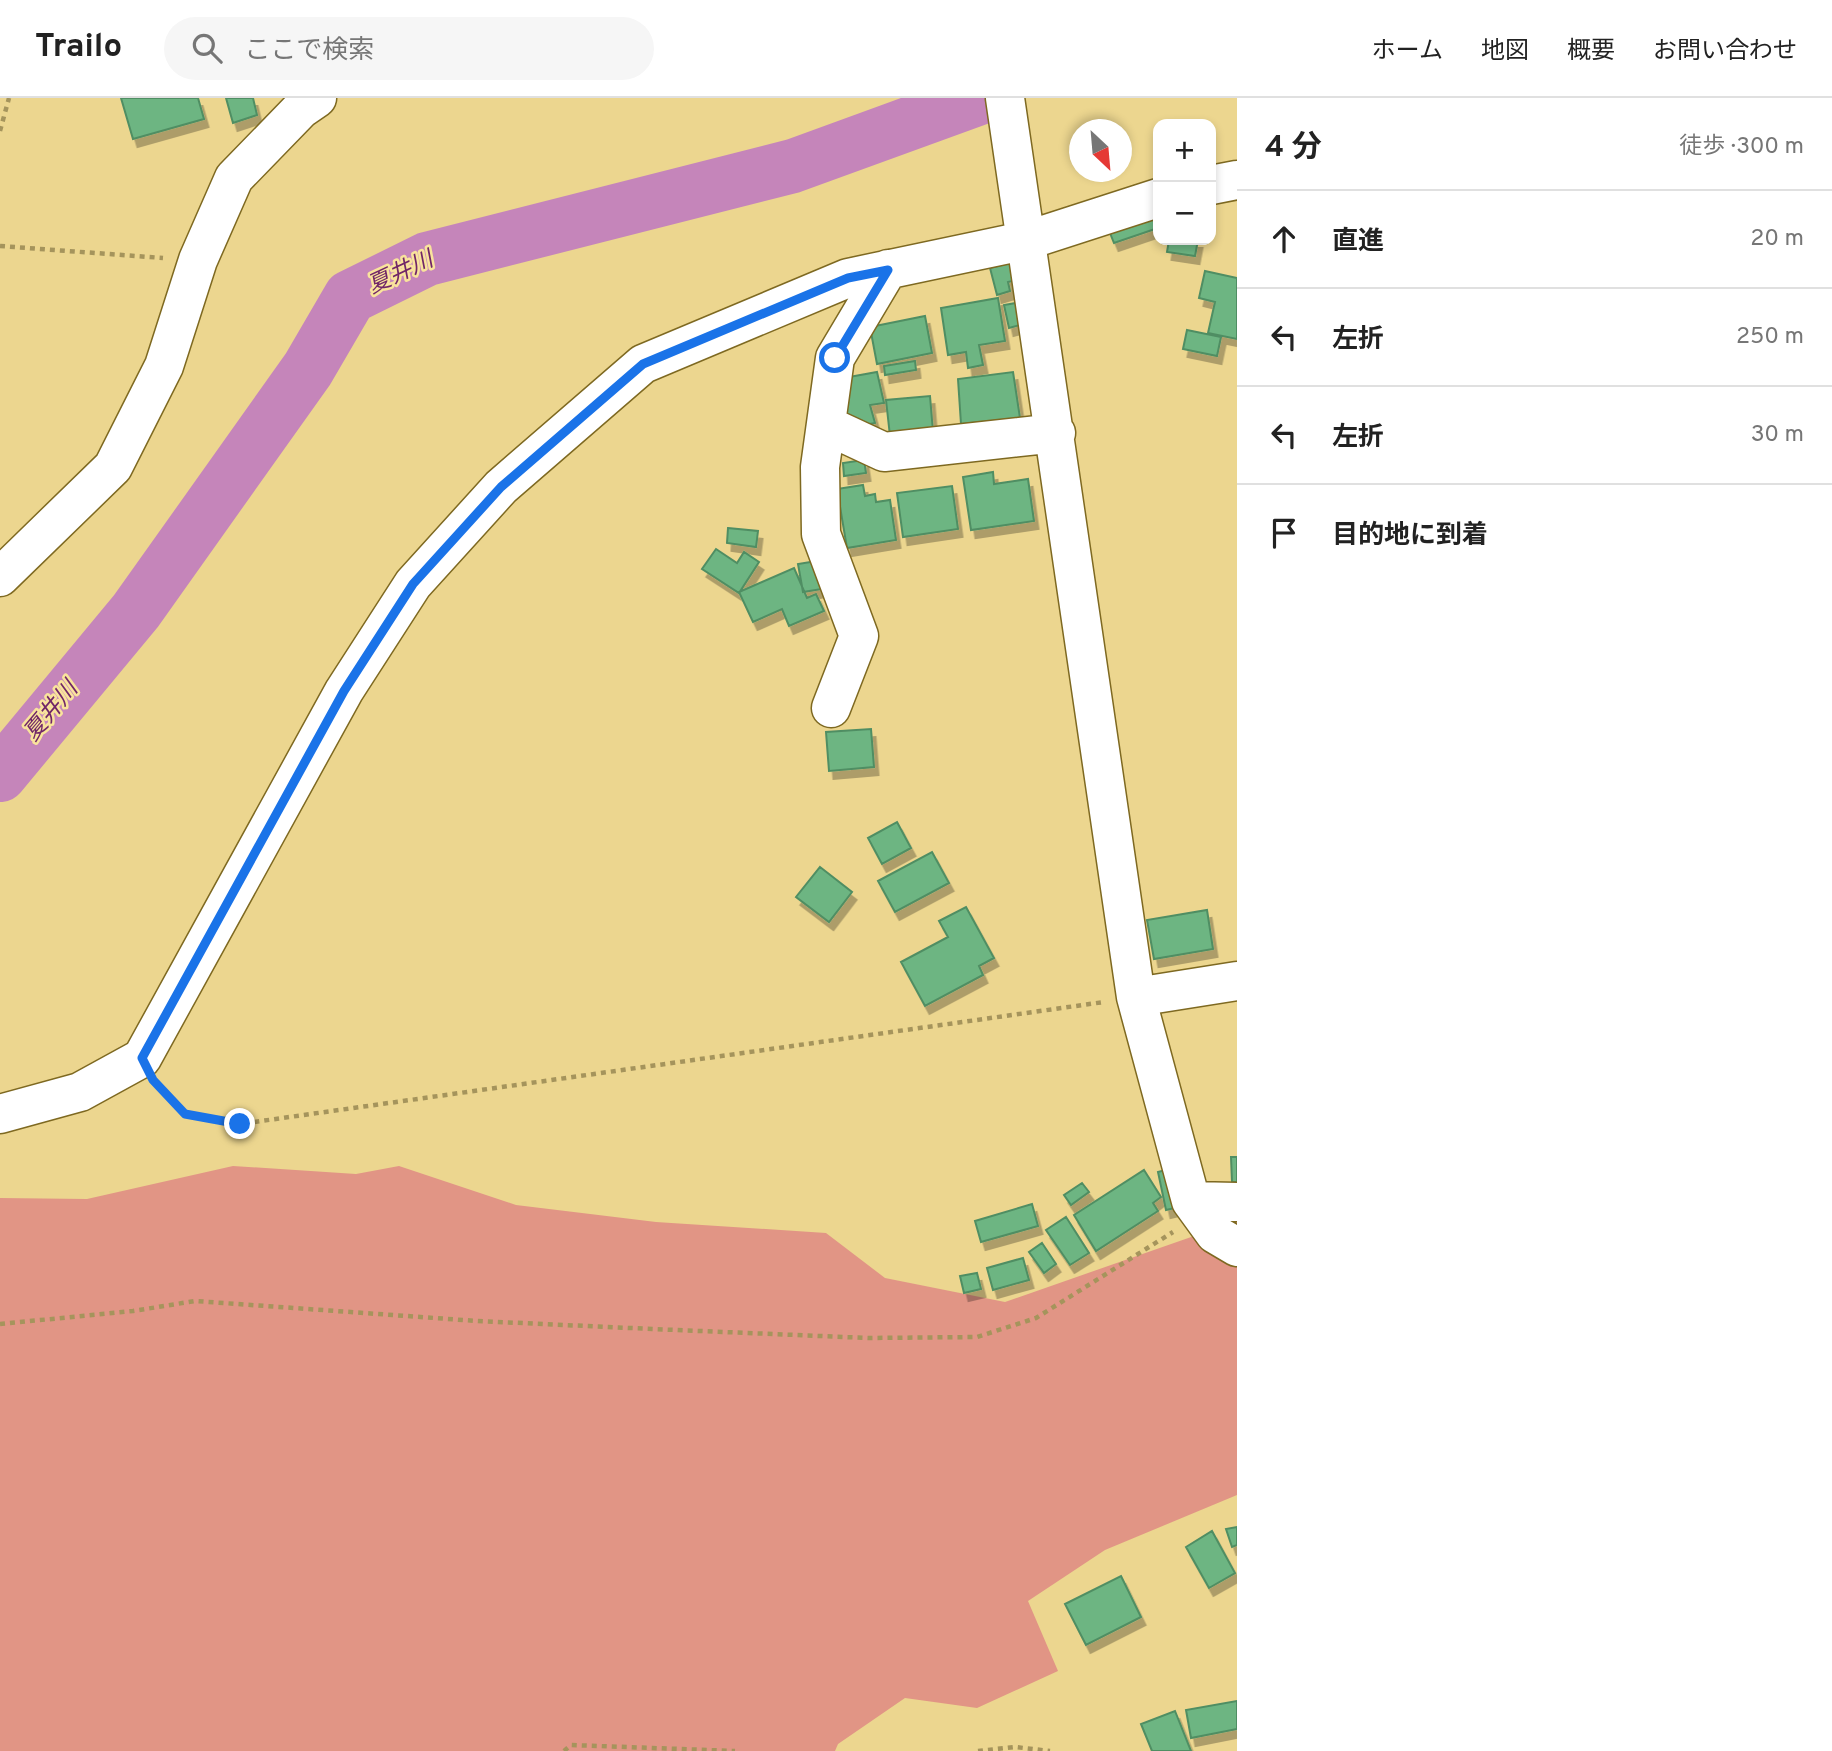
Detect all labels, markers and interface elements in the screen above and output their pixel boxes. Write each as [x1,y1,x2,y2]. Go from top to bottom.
search box [164,17,654,80]
text: Trailo [35,27,122,69]
icon: search [188,29,226,67]
text: ここで検索 [244,35,374,68]
text: ホーム [1372,37,1443,67]
text: 地図 [1481,37,1529,67]
text: 概要 [1567,37,1615,67]
text: お問い合わせ [1653,37,1797,67]
north arrow [1069,119,1132,182]
map controls [1153,119,1216,245]
button: + [1153,119,1216,182]
text: 4 分 [1265,130,1322,167]
text: 徒歩 · 300 m [1679,133,1804,162]
button: − [1153,182,1216,245]
icon: ahead [1265,220,1303,258]
text: 20 m [1750,225,1804,254]
text: 直進 [1332,226,1384,259]
water label: 夏井川 [364,245,441,302]
icon: left [1265,318,1303,356]
text: 250 m [1736,323,1804,352]
text: 左折 [1332,324,1384,357]
route start [819,342,850,373]
icon: left [1265,416,1303,454]
text: 30 m [1751,421,1804,450]
text: 左折 [1332,422,1384,455]
icon: arrive [1265,514,1303,552]
text: 目的地に到着 [1332,520,1488,553]
water label: 夏井川 [19,674,87,748]
route end [224,1108,255,1139]

